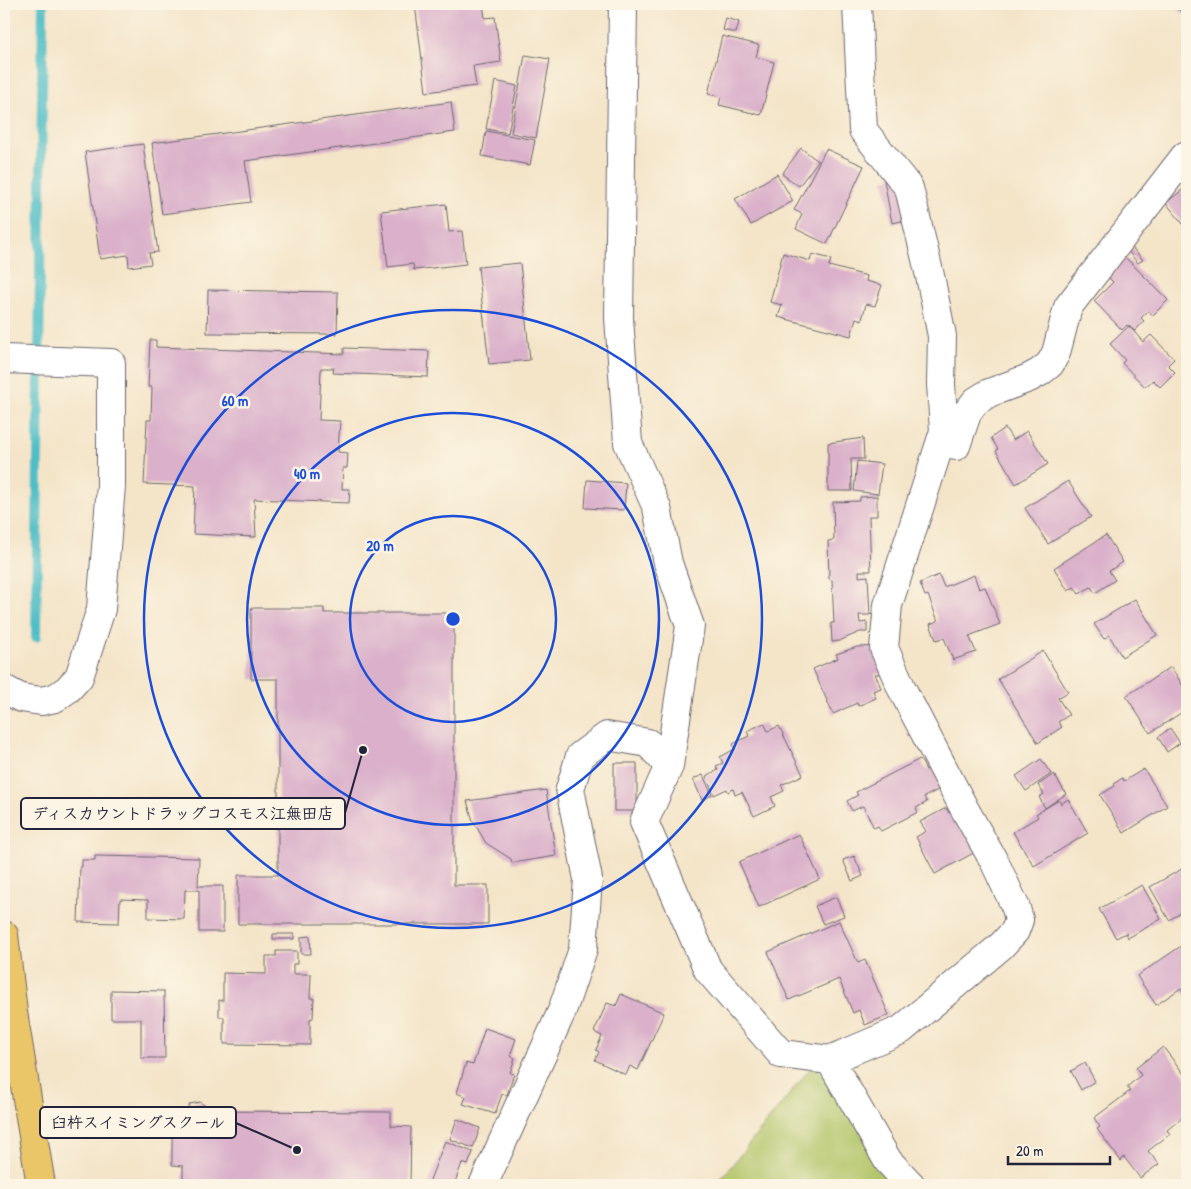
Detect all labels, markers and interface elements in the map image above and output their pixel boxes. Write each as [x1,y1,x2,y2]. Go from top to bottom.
text: 60 m [222,390,248,411]
text: 40 m [294,463,320,484]
text: 20 m [366,535,394,556]
centre of rings [444,610,462,628]
callout: ディスカウントドラッグコスモス江無田店 [21,798,345,829]
text: ディスカウントドラッグコスモス江無田店 [32,802,334,824]
callout: 臼杵スイミングスクール [40,1107,236,1138]
text: 臼杵スイミングスクール [51,1111,225,1133]
scale bar [1008,1134,1111,1166]
text: 20 m [1016,1140,1043,1161]

